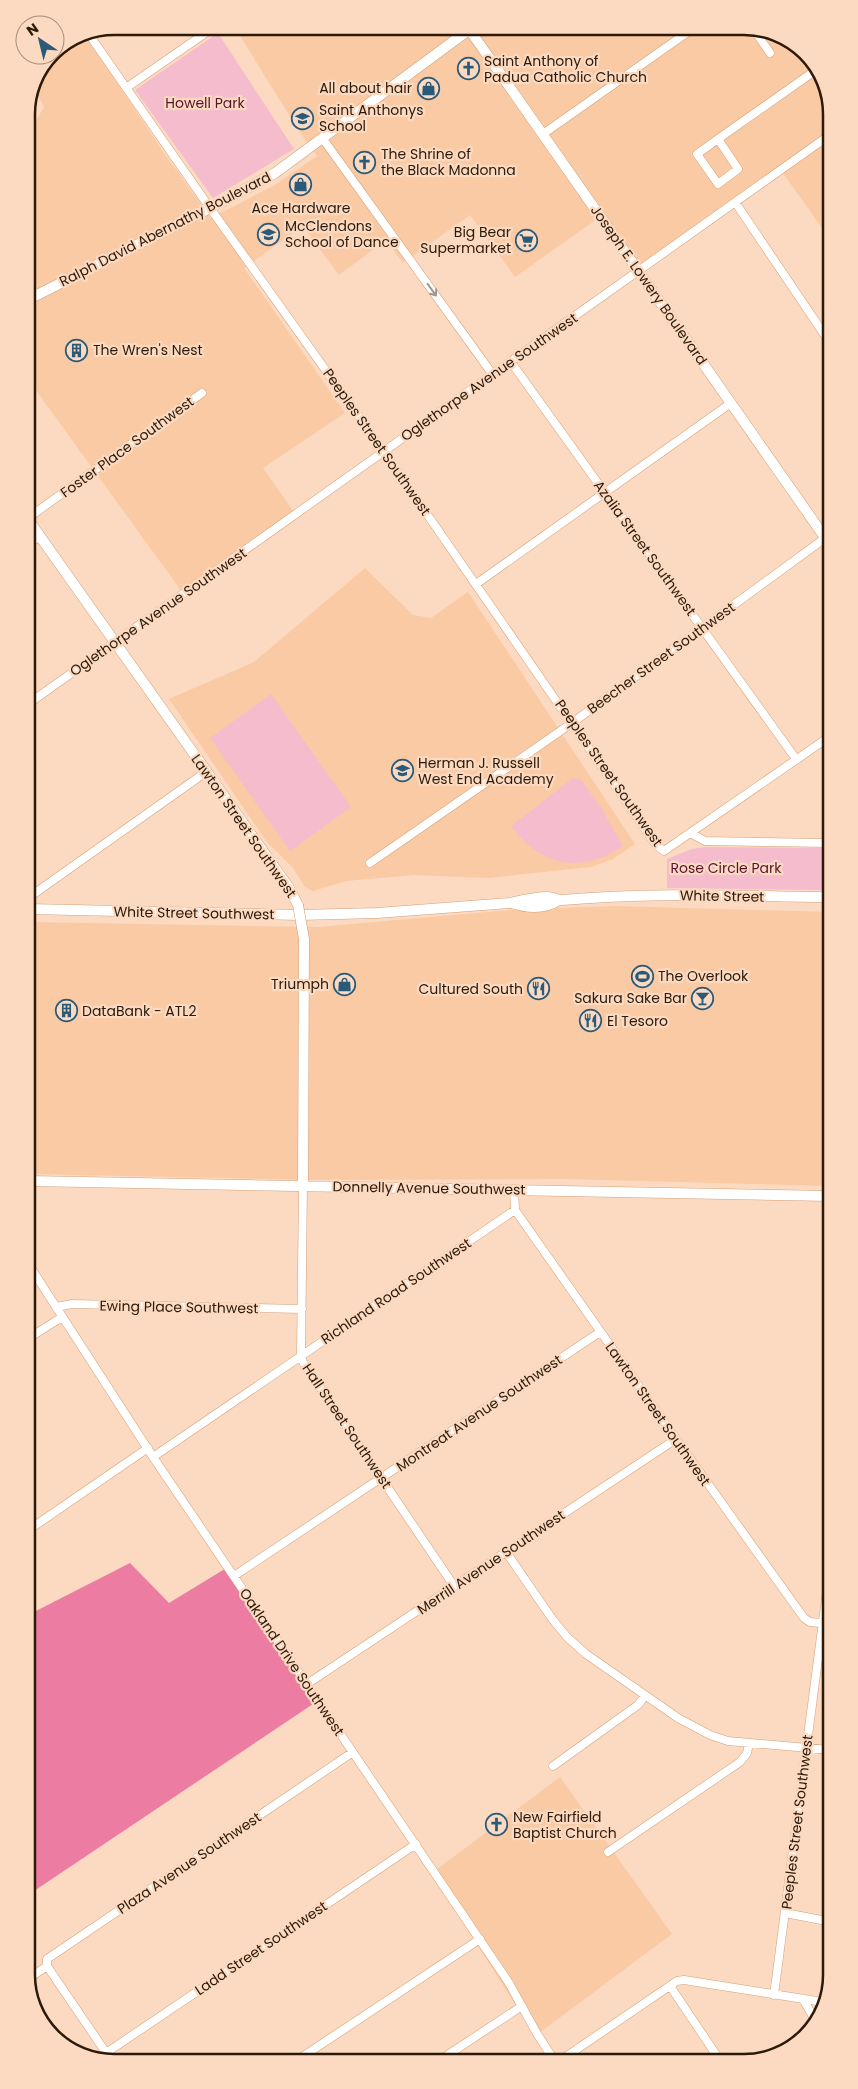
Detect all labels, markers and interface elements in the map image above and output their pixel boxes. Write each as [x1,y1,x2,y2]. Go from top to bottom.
north arrow [15,15,65,65]
text: N [22,18,43,41]
place label: Saint Anthony of Padua Catholic Church [484,51,647,87]
church icon: Saint Anthony of Padua Catholic Church [456,57,480,81]
shop icon: All about hair [416,76,440,100]
place label: All about hair [319,78,412,98]
park label: Howell Park [165,93,246,113]
place label: Saint Anthonys School [319,100,423,136]
school or university icon: Saint Anthonys School [291,106,315,130]
place label: The Shrine of the Black Madonna [381,144,516,180]
church icon: The Shrine of the Black Madonna [353,150,377,174]
street label: Ralph David Abernathy Boulevard [56,167,274,291]
shop icon: Ace Hardware [289,173,313,197]
place label: Ace Hardware [251,198,351,218]
street label: Joseph E. Lowery Boulevard [586,201,712,369]
place label: McClendons School of Dance [285,216,399,252]
school or university icon: McClendons School of Dance [257,222,281,246]
place label: Big Bear Supermarket [420,222,511,258]
supermarket icon: Big Bear Supermarket [515,228,539,252]
one-way arrow [426,283,437,296]
street label: Oglethorpe Avenue Southwest [397,308,581,446]
building icon: The Wren's Nest [65,338,89,362]
place label: The Wren's Nest [93,340,203,360]
street label: Peeples Street Southwest [318,364,436,520]
street label: Foster Place Southwest [56,392,198,502]
street label: Azalia Street Southwest [589,476,701,620]
street label: Oglethorpe Avenue Southwest [66,543,250,681]
street label: Beecher Street Southwest [583,597,739,719]
street label: Peeples Street Southwest [550,695,668,851]
street label: Lawton Street Southwest [187,750,301,902]
place label: Herman J. Russell West End Academy [418,753,554,789]
school or university icon: Herman J. Russell West End Academy [390,759,414,783]
park label: Rose Circle Park [670,858,782,878]
street label: White Street [680,885,764,907]
street label: White Street Southwest [113,902,275,924]
sports icon: The Overlook [630,964,654,988]
place label: The Overlook [658,966,749,986]
shop icon: Triumph [333,972,357,996]
place label: Triumph [271,974,329,994]
restaurant icon: Cultured South [527,977,551,1001]
place label: Cultured South [418,979,523,999]
bar icon: Sakura Sake Bar [691,986,715,1010]
place label: Sakura Sake Bar [574,988,687,1008]
building icon: DataBank - ATL2 [54,999,78,1023]
place label: DataBank - ATL2 [82,1001,196,1021]
restaurant icon: El Tesoro [579,1009,603,1033]
place label: El Tesoro [607,1011,668,1031]
street label: Donnelly Avenue Southwest [332,1176,526,1200]
street label: Richland Road Southwest [317,1233,475,1349]
street label: Ewing Place Southwest [99,1296,259,1318]
street label: Lawton Street Southwest [601,1338,715,1490]
street label: Montreat Avenue Southwest [392,1350,566,1476]
street label: Hall Street Southwest [298,1359,396,1493]
street label: Merrill Avenue Southwest [413,1505,569,1619]
street label: Oakland Drive Southwest [235,1584,349,1740]
street label: Peeples Street Southwest [776,1734,818,1910]
street label: Plaza Avenue Southwest [113,1807,265,1919]
place label: New Fairfield Baptist Church [513,1807,617,1843]
church icon: New Fairfield Baptist Church [485,1813,509,1837]
street label: Ladd Street Southwest [191,1896,331,2000]

